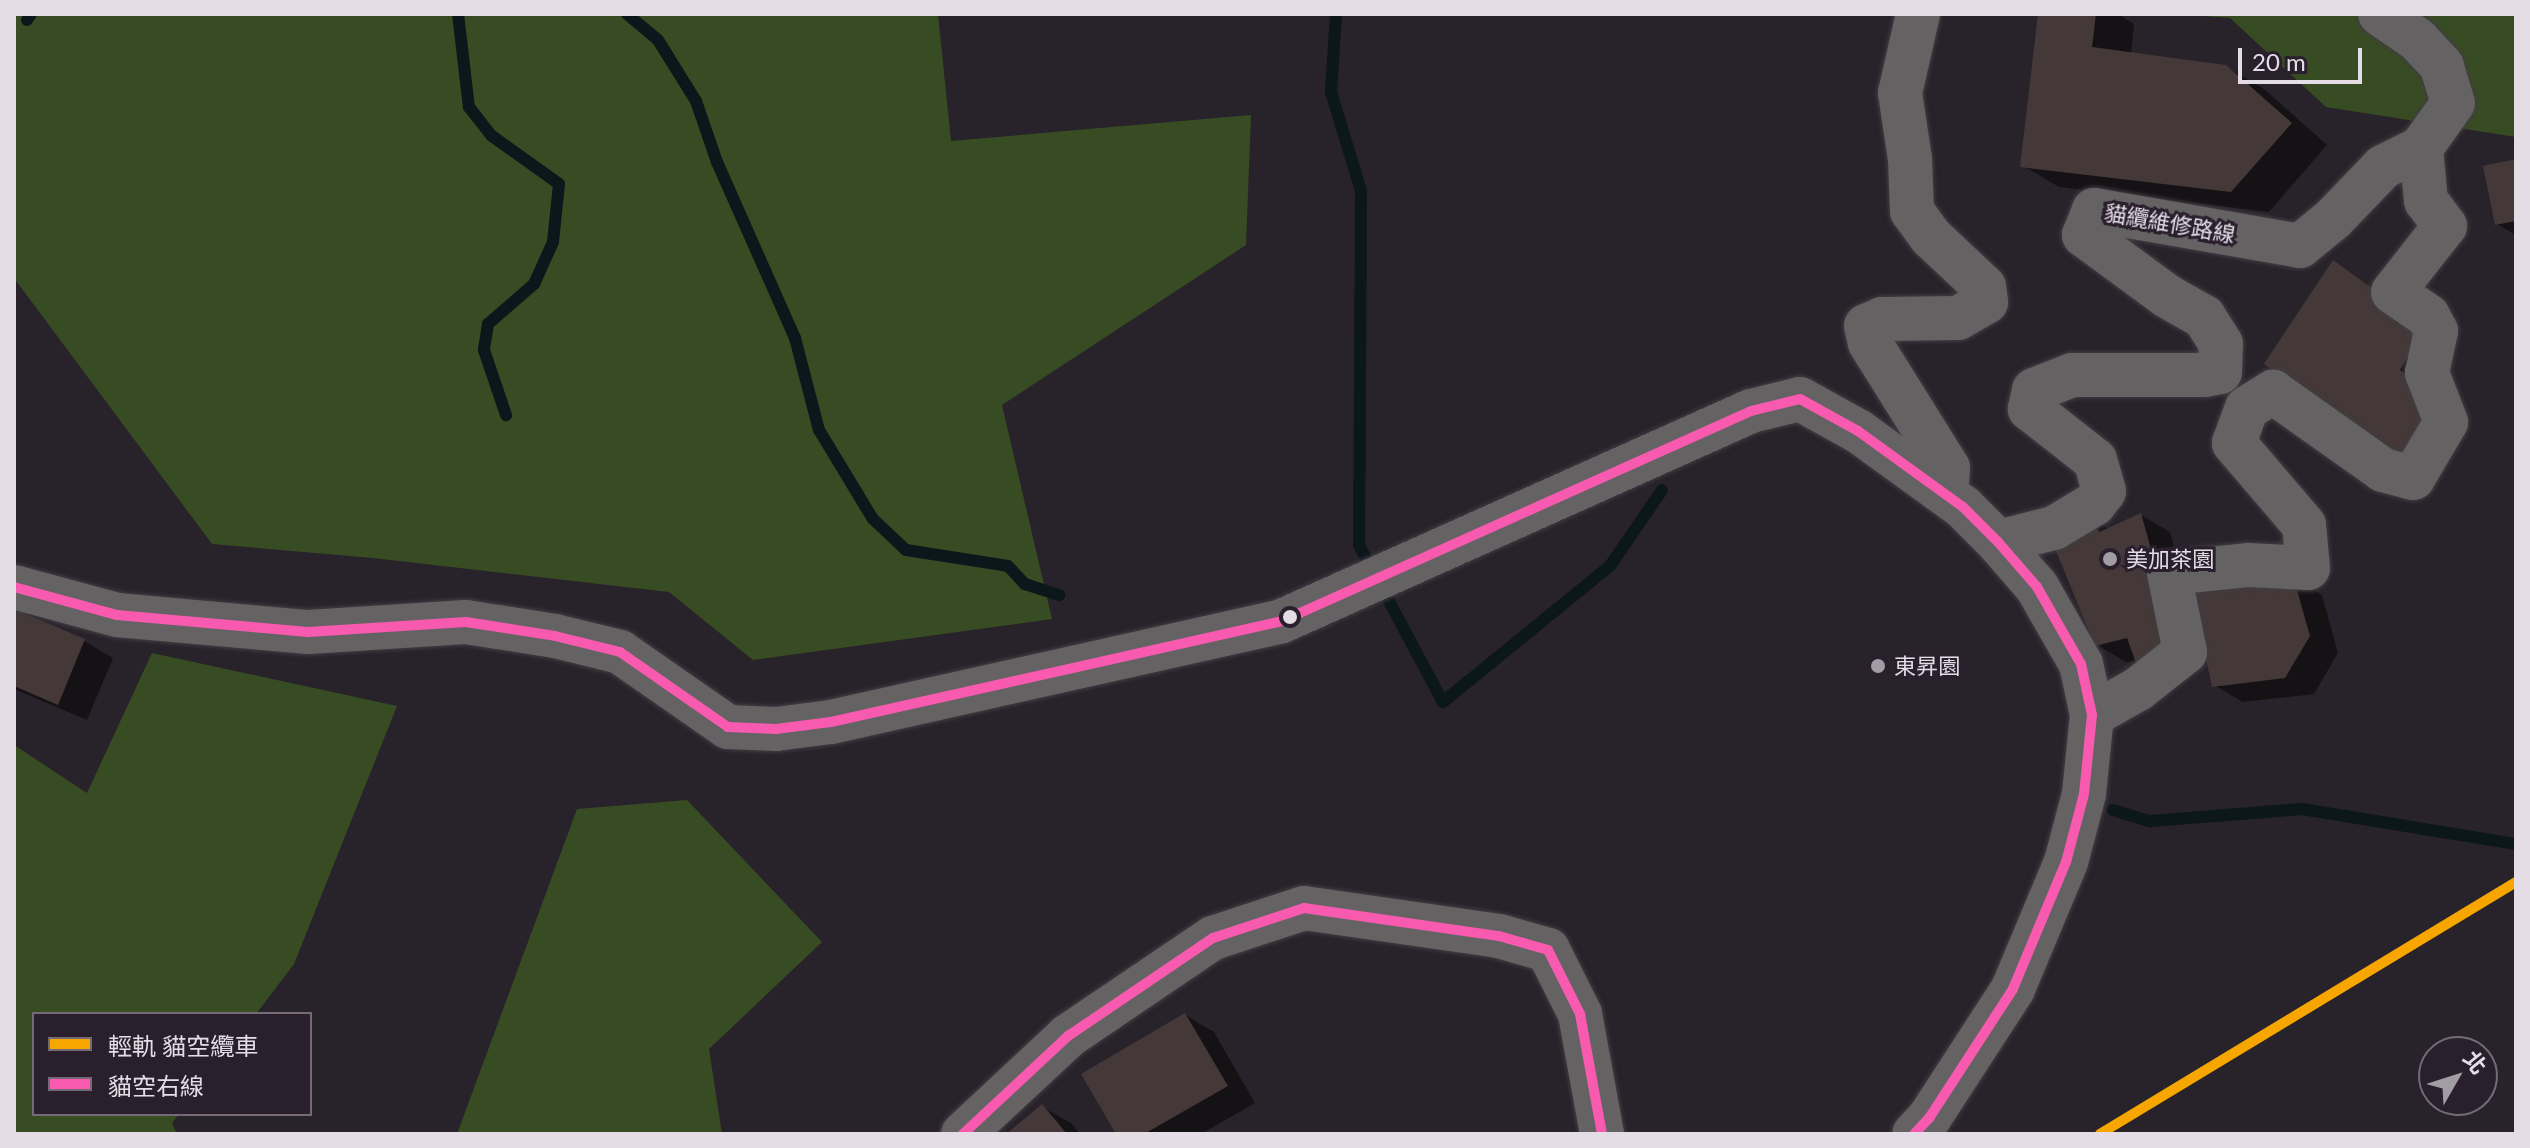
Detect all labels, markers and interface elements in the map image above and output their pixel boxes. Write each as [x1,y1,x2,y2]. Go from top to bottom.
scale bar [2242,32,2366,82]
text: 20 m [2252,47,2306,76]
street label: 貓纜維修路線 [2103,199,2237,247]
place label: 美加茶園 [2126,546,2214,572]
marker: 美加茶園 [2101,550,2119,568]
unlabelled marker [1282,609,1298,625]
place label: 東昇園 [1894,653,1960,679]
marker: 東昇園 [1869,657,1887,675]
legend [32,1012,312,1116]
text: 輕軌 貓空纜車 [108,1031,258,1060]
north arrow [2418,1036,2498,1116]
text: 北 [2458,1045,2493,1079]
text: 貓空右線 [108,1071,204,1100]

